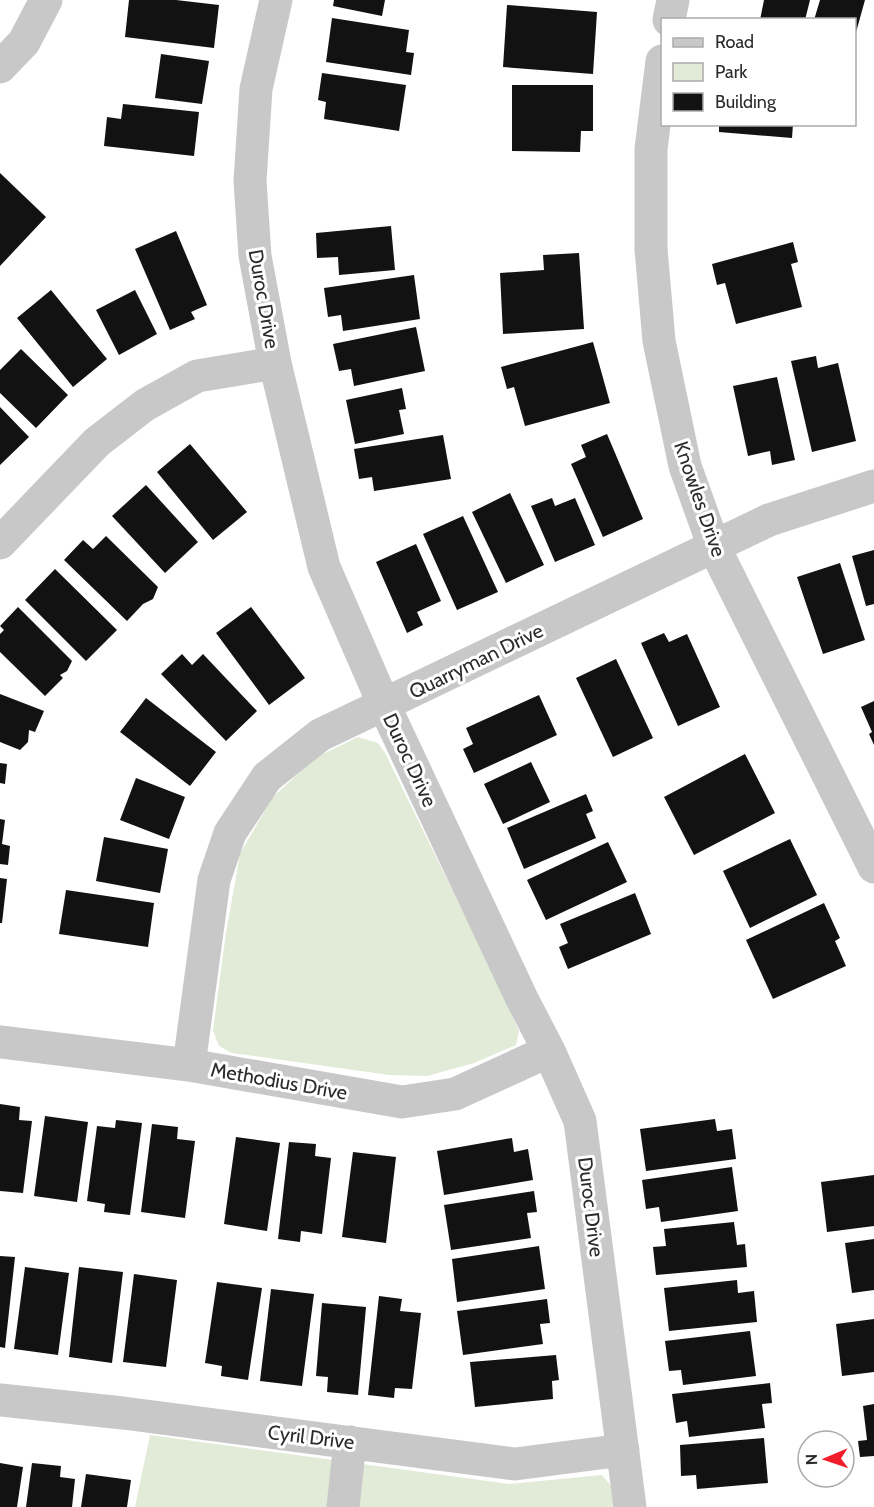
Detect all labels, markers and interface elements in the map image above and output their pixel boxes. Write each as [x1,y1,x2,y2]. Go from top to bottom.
legend [661,18,856,126]
text: Road [715,31,754,53]
text: Park [715,61,748,83]
text: Building [715,91,777,113]
street label: Duroc Drive [243,247,285,351]
street label: Knowles Drive [669,438,731,560]
street label: Quarryman Drive [405,618,547,704]
street label: Duroc Drive [378,709,442,811]
street label: Methodius Drive [209,1057,349,1105]
street label: Duroc Drive [573,1156,609,1258]
street label: Cyril Drive [266,1420,356,1454]
north arrow [796,1429,856,1489]
text: N [802,1454,821,1465]

